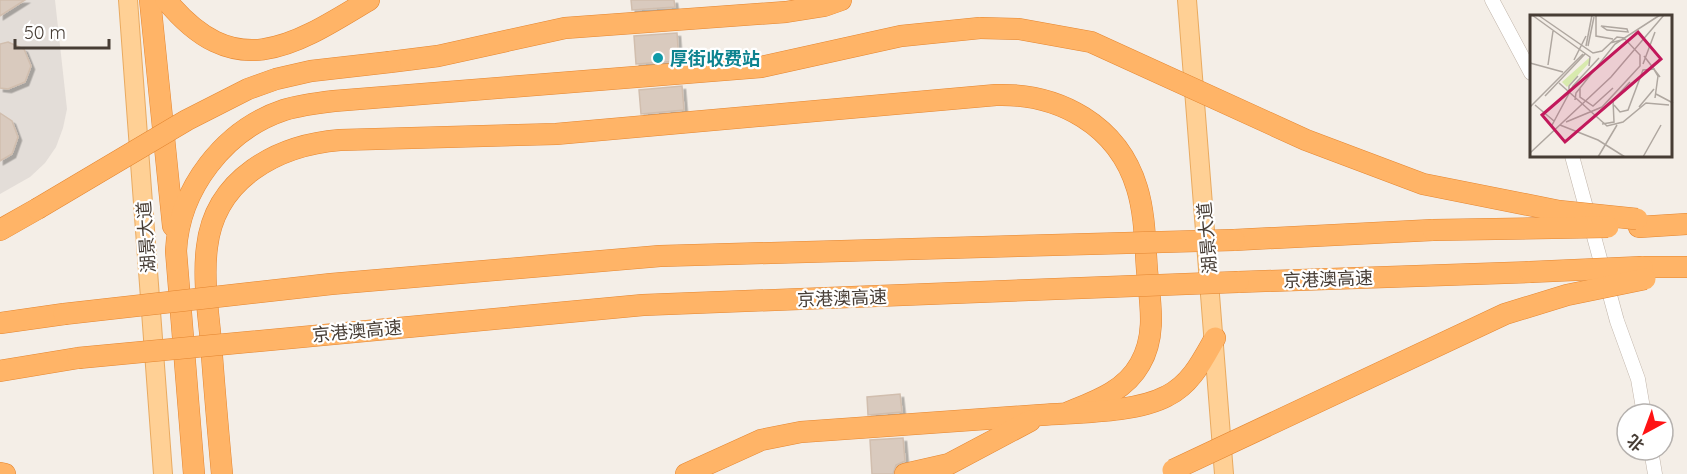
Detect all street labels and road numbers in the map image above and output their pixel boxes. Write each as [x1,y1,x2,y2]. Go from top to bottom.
street label: 湖景大道 [132,200,160,274]
street label: 湖景大道 [1192,201,1222,275]
street label: 京港澳高速 [1283,266,1373,292]
street label: 京港澳高速 [797,285,887,311]
street label: 京港澳高速 [311,316,403,346]

